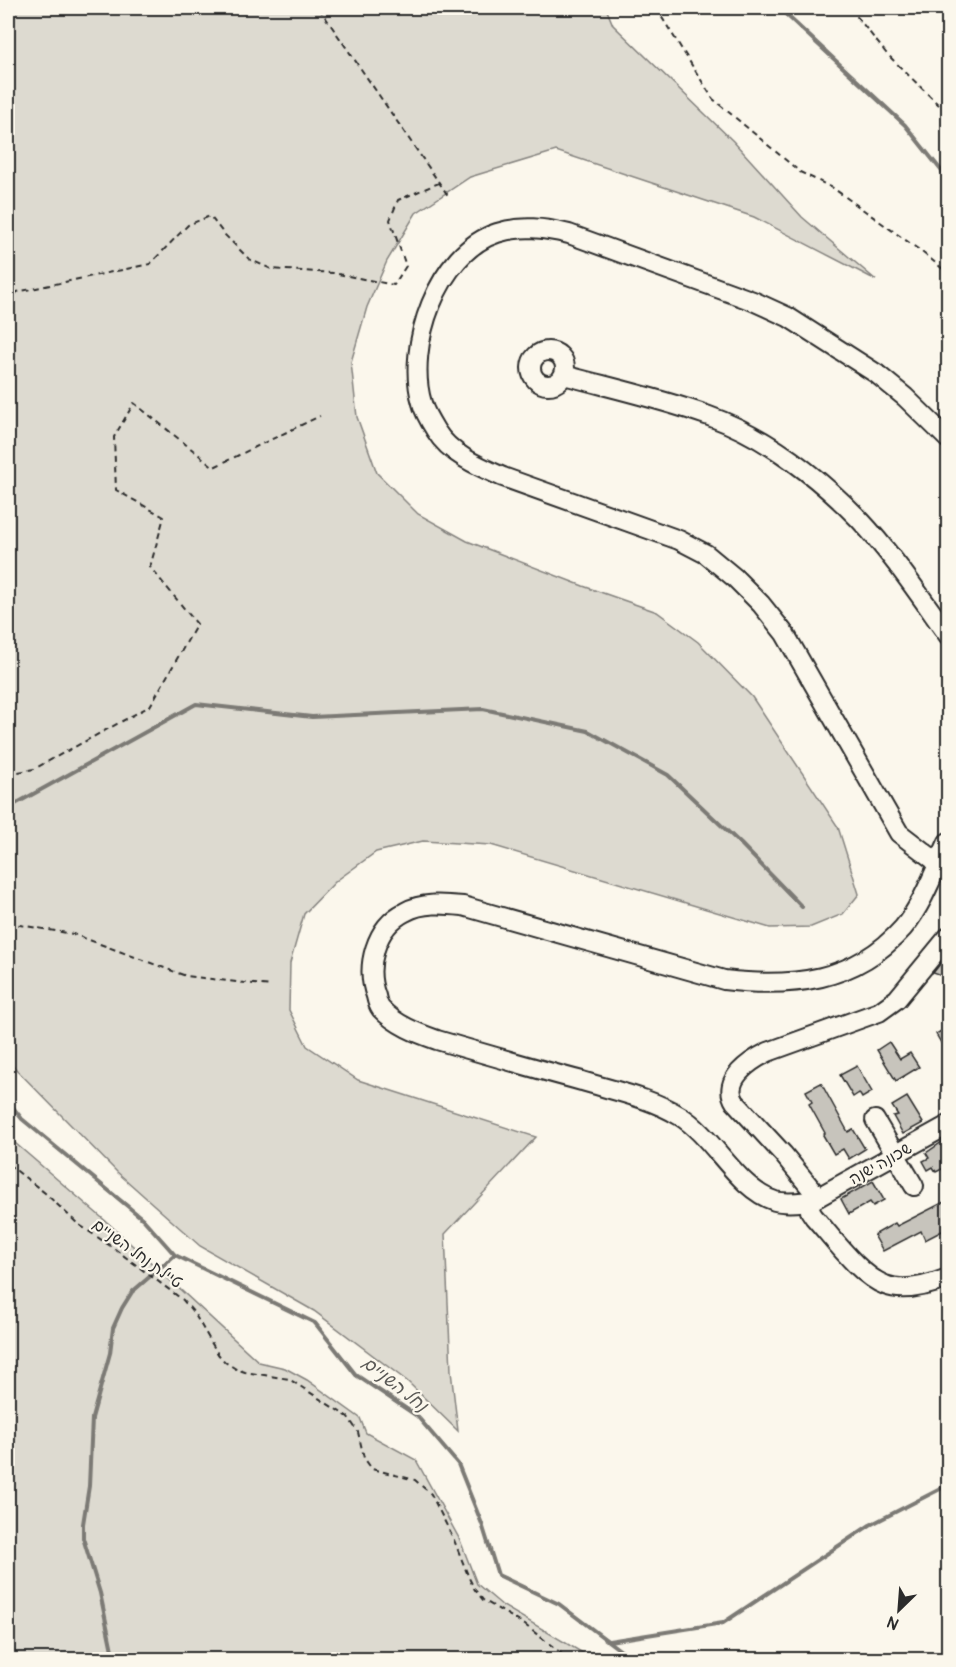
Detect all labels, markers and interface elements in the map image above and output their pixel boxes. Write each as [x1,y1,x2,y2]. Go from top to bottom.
street label: שכונה ישנה [846,1138,915,1189]
street label: טיילת נחל השניים [89,1215,186,1293]
water label: נחל השניים [357,1352,433,1418]
north arrow [869,1580,929,1640]
text: N [884,1611,902,1634]

